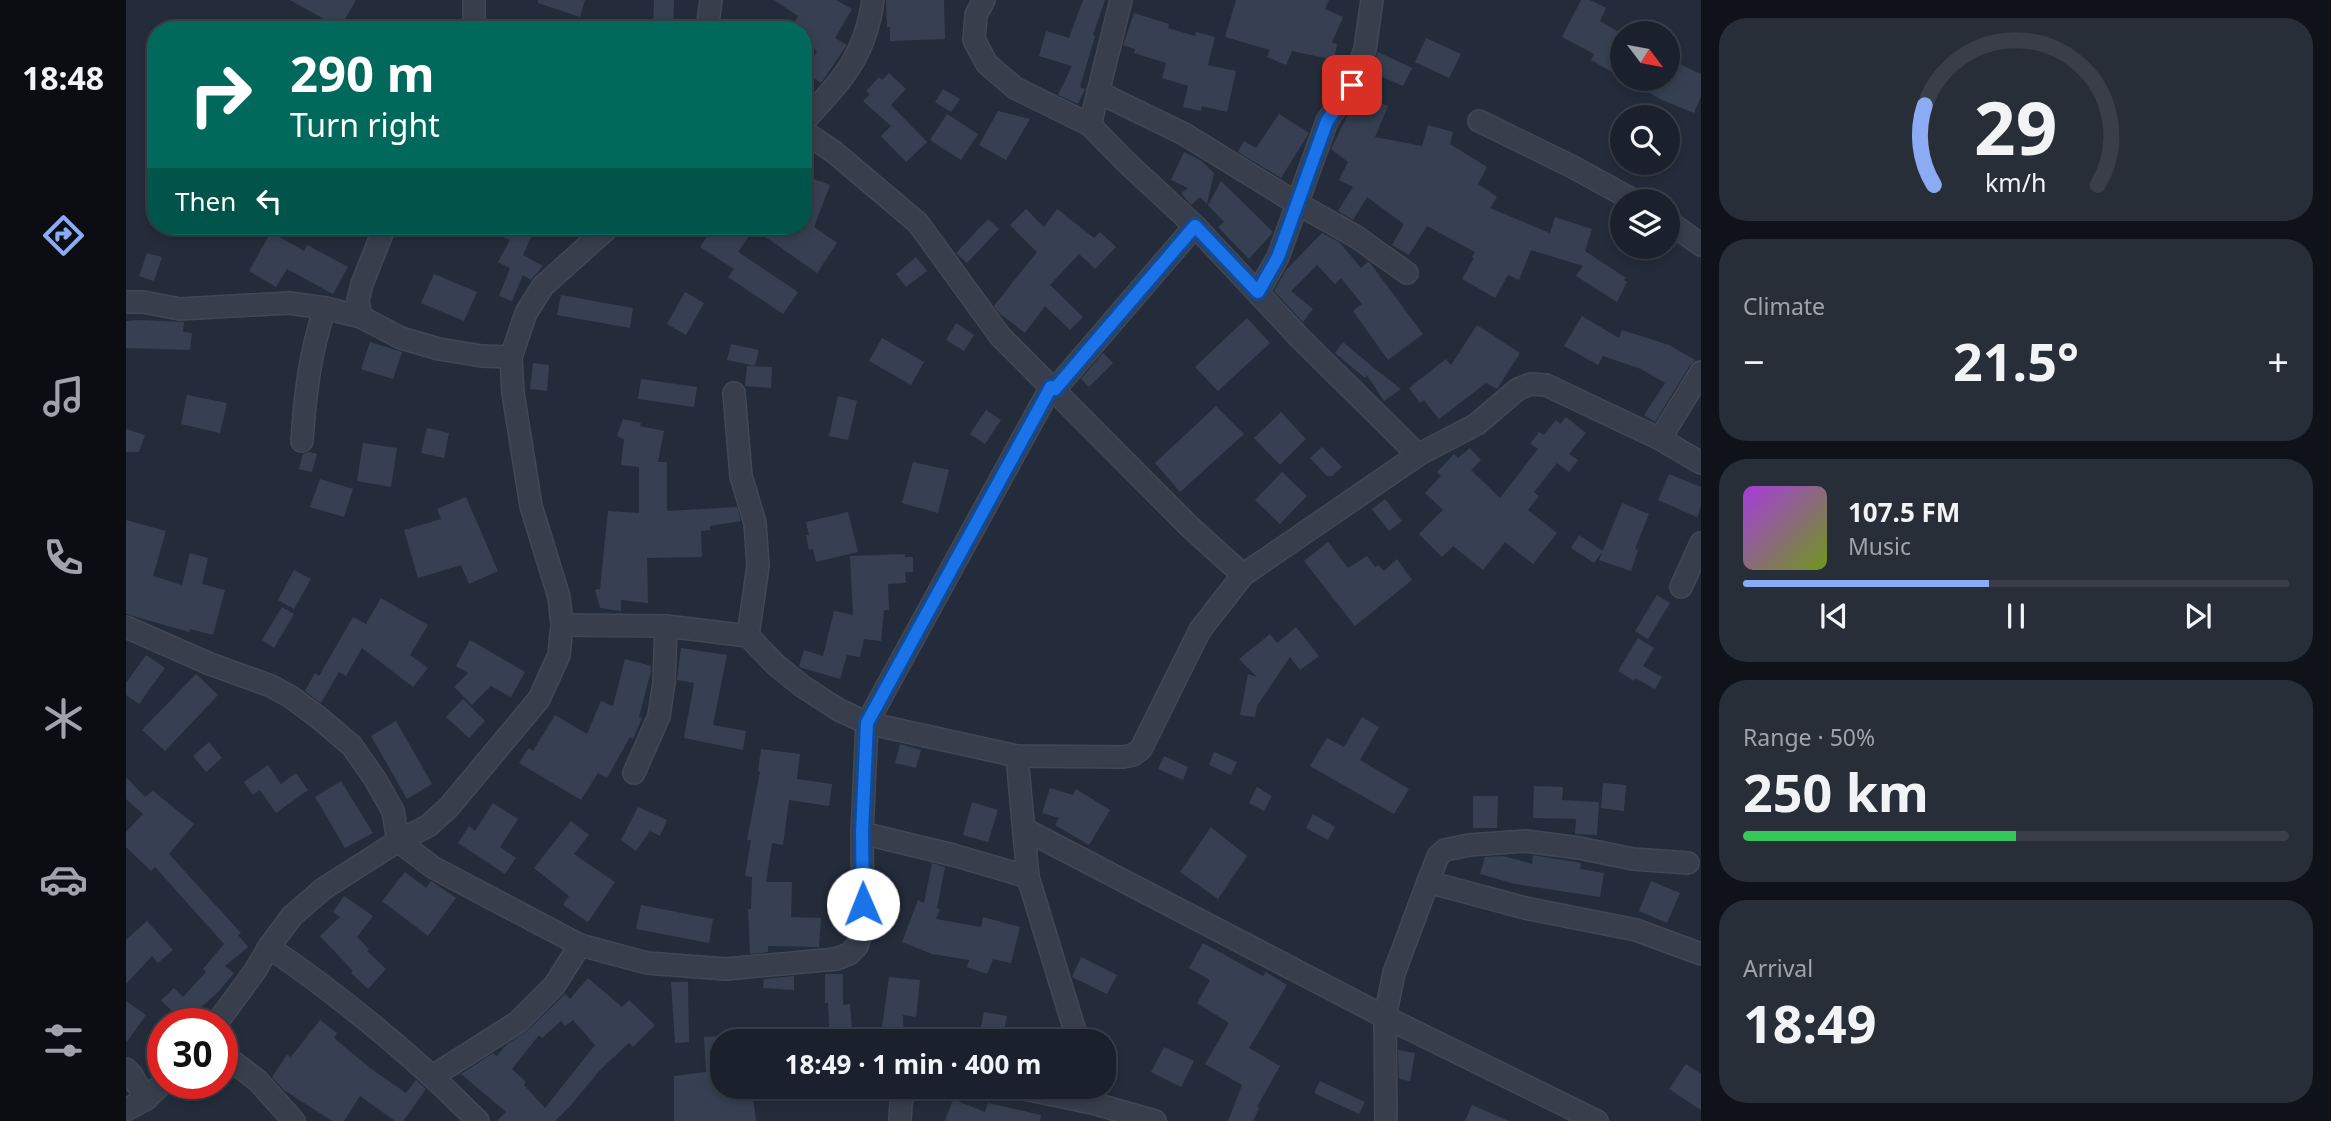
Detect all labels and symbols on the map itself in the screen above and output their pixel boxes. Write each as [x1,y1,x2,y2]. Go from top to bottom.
north arrow [1610,21,1680,91]
pin [1322,55,1382,115]
position arrow [826,867,900,941]
speed limit sign: 30 [147,1008,238,1099]

